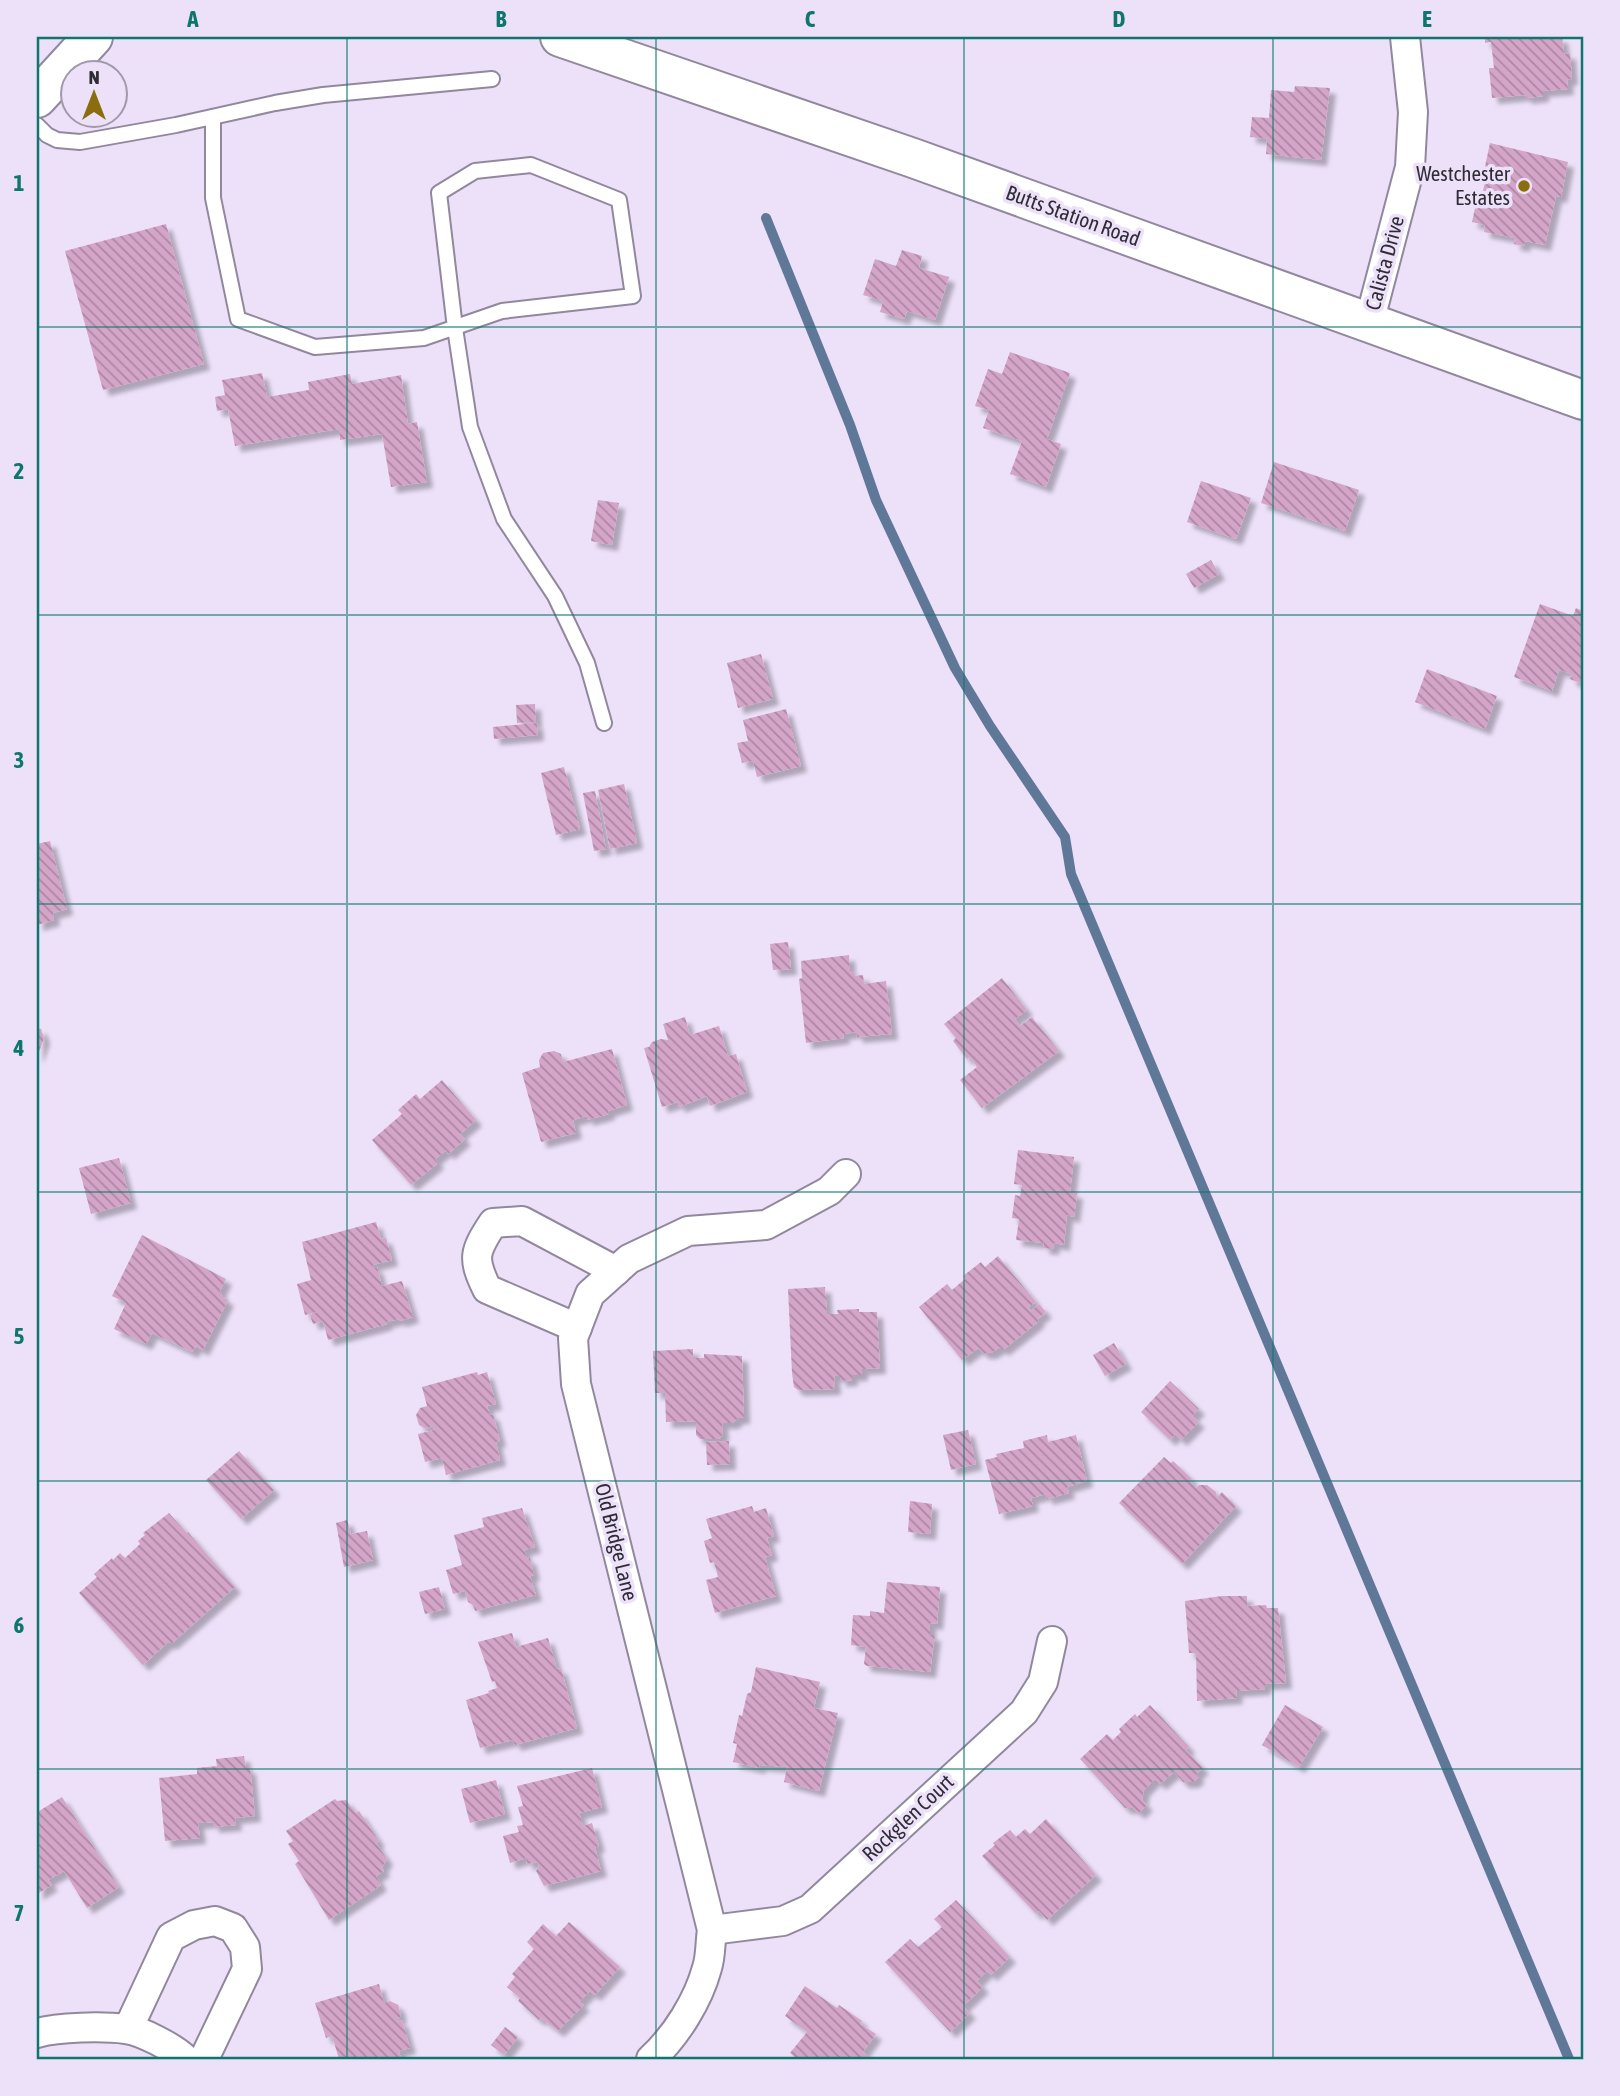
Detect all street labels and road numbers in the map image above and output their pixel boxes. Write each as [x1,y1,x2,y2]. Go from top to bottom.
street label: Butts Station Road [1003,180,1144,250]
street label: Calista Drive [1360,213,1408,312]
street label: Old Bridge Lane [591,1481,643,1603]
street label: Rockglen Court [857,1769,958,1866]

